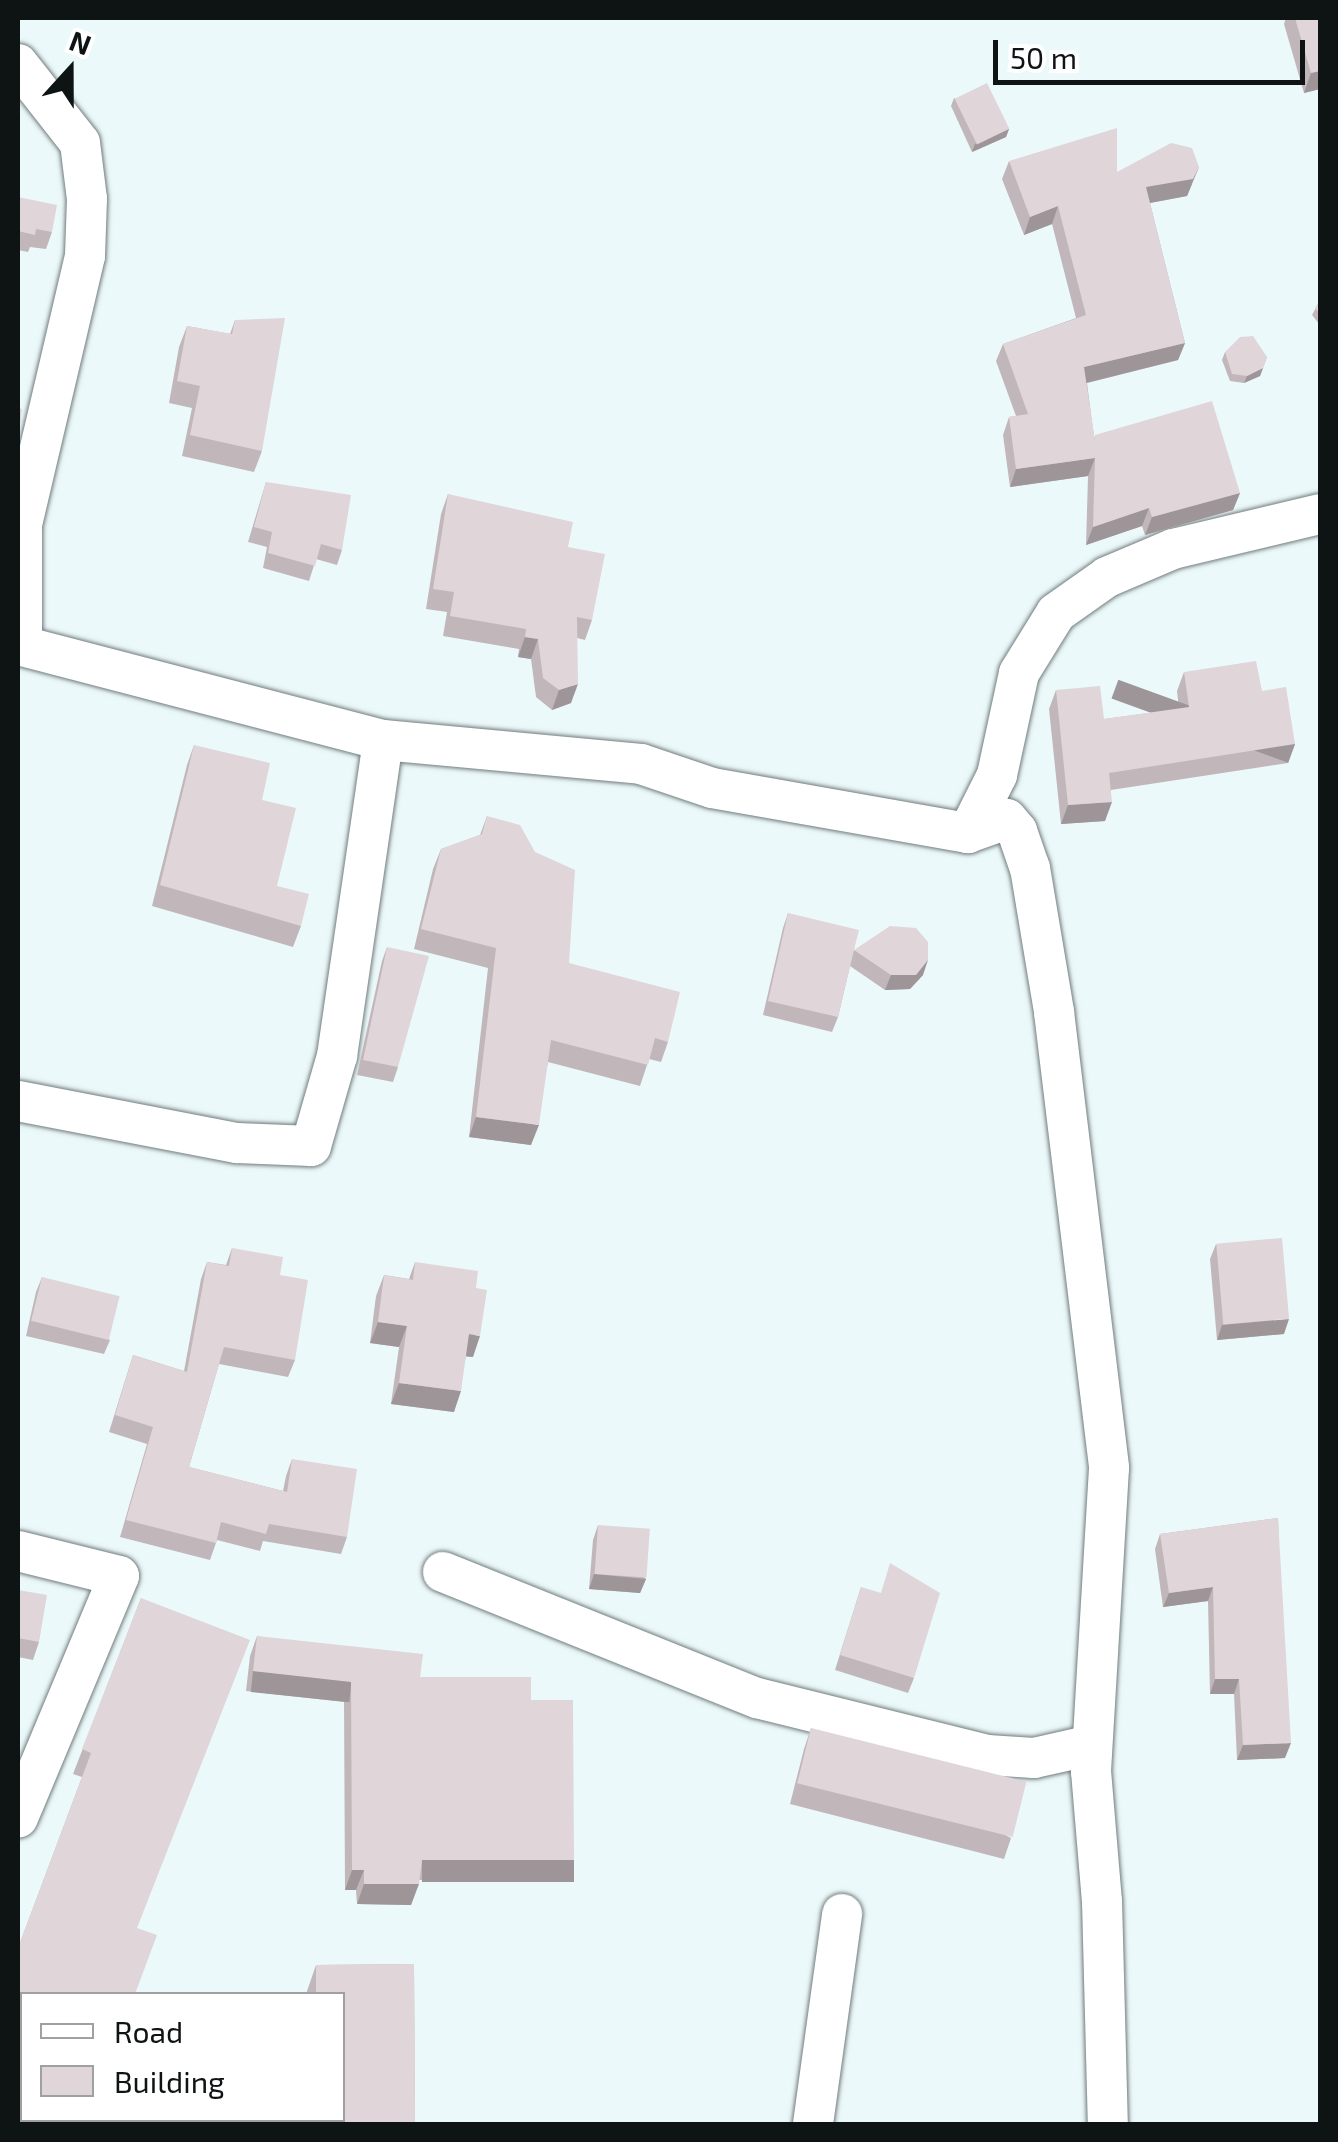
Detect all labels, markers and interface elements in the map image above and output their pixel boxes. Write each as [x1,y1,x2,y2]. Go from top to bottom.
north arrow [20,20,120,120]
scale bar [998,20,1310,82]
text: N [65,22,96,61]
text: 50 m [1010,39,1077,75]
legend [20,1992,345,2122]
text: Road [114,2013,183,2049]
text: Building [114,2063,225,2099]

